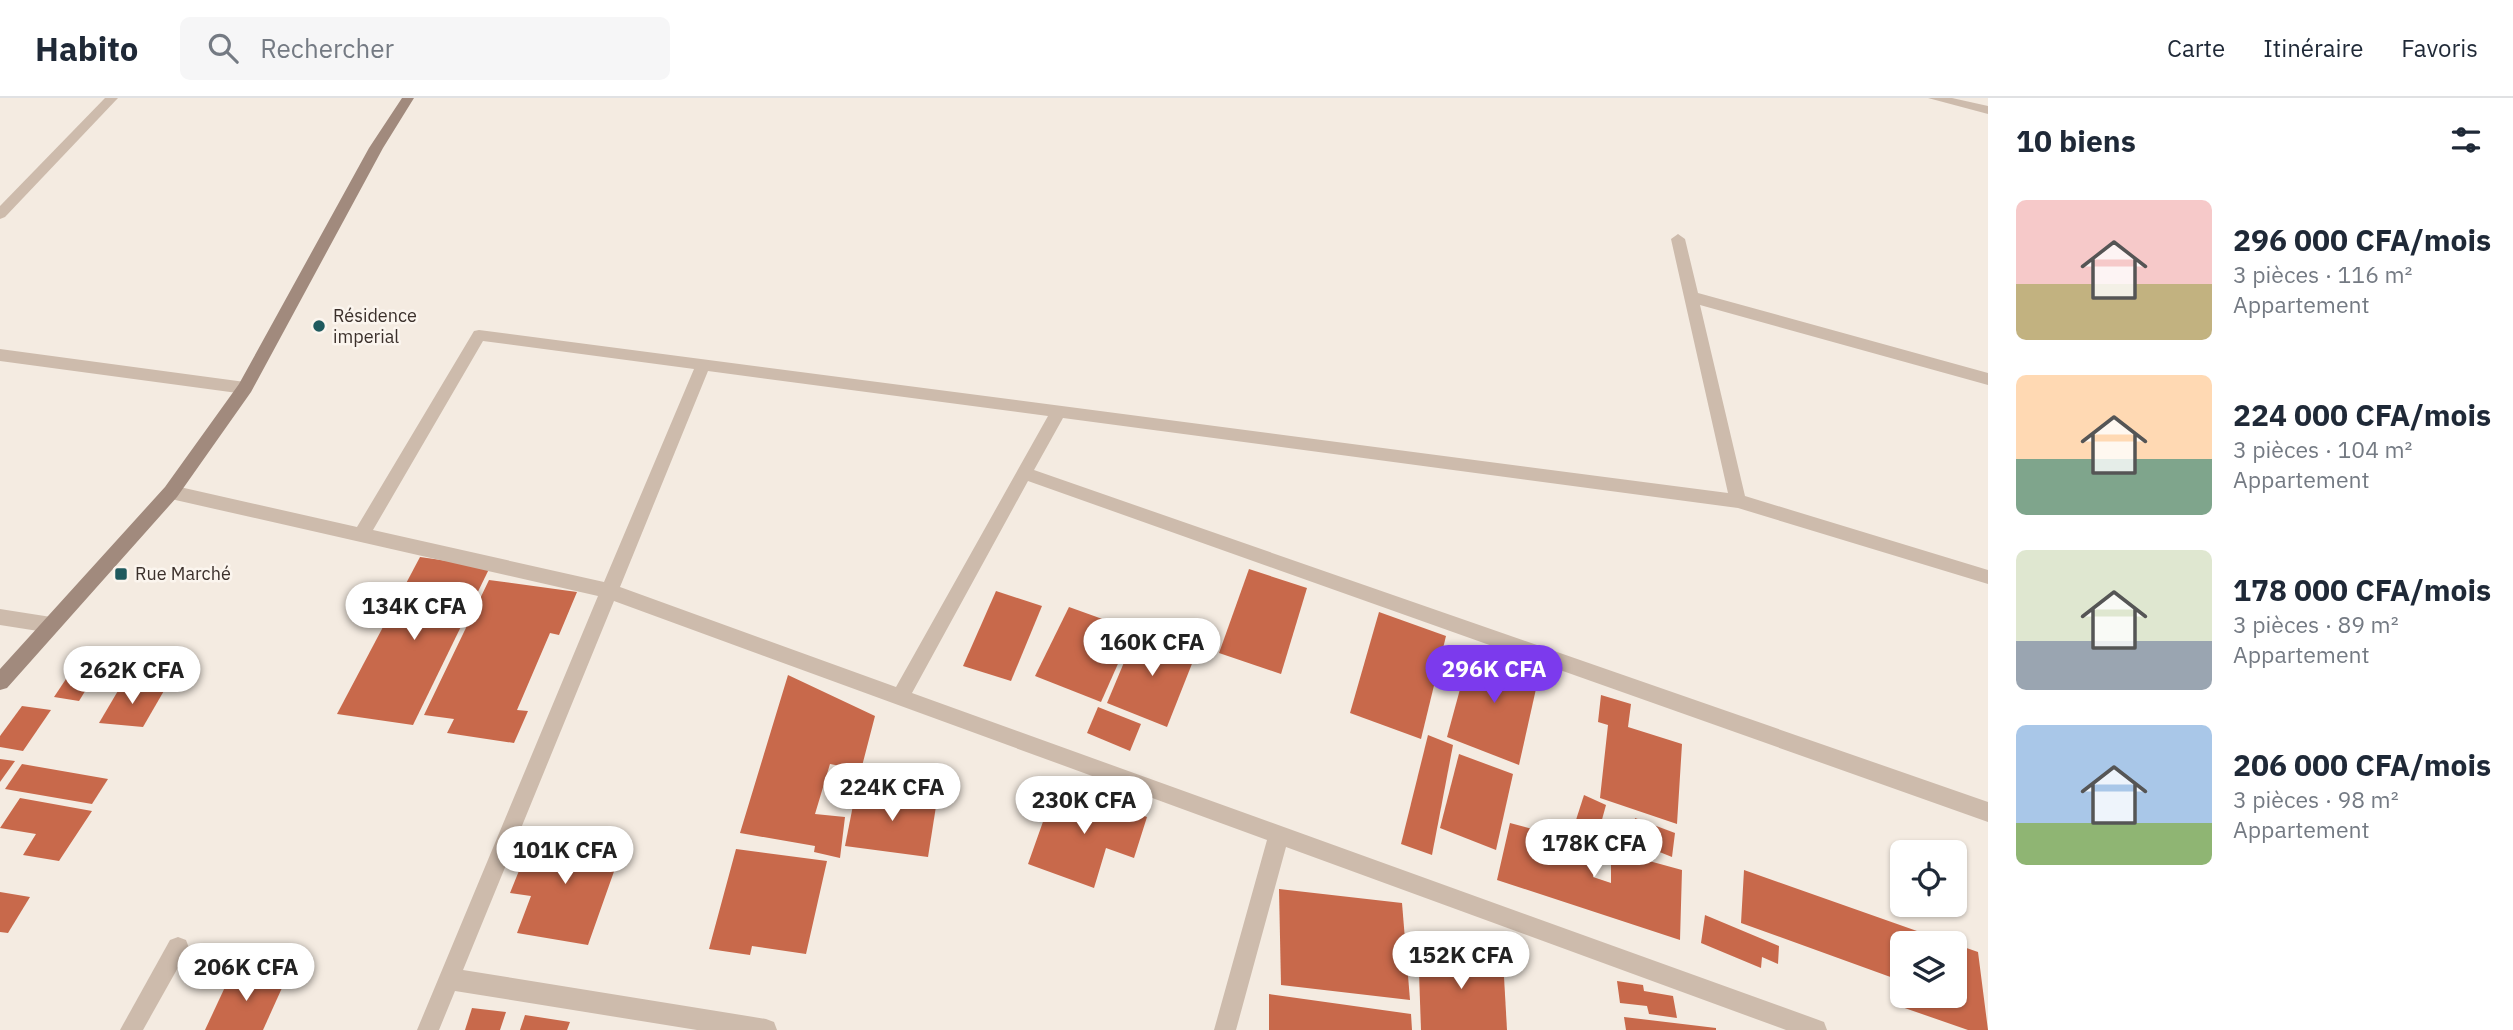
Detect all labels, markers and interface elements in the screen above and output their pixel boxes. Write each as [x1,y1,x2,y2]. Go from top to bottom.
search box [180,17,670,80]
text: Habito [35,27,138,70]
icon: search [204,29,242,67]
text: Rechercher [260,31,394,65]
text: Carte [2167,32,2225,64]
text: Itinéraire [2263,32,2363,64]
text: Favoris [2401,32,2478,64]
text: 10 biens [2016,121,2136,160]
icon: filters [2447,121,2485,159]
text: 296 000 CFA/mois [2233,220,2491,259]
icon: home [2072,228,2156,312]
text: 3 pièces · 116 m² [2233,259,2412,289]
text: Appartement [2233,289,2370,319]
place label: Résidence imperial [333,304,417,348]
marker: Résidence imperial [311,318,327,334]
text: 224 000 CFA/mois [2233,395,2491,434]
icon: home [2072,403,2156,487]
text: 3 pièces · 104 m² [2233,434,2412,464]
text: Appartement [2233,464,2370,494]
place label: Rue Marché [135,562,231,585]
marker: Rue Marché [113,566,129,582]
text: 178 000 CFA/mois [2233,570,2491,609]
icon: home [2072,578,2156,662]
pin: 134K CFA [342,582,486,642]
text: 134K CFA [361,590,467,620]
text: 3 pièces · 89 m² [2233,609,2399,639]
pin: 160K CFA [1080,618,1224,678]
text: 160K CFA [1099,626,1205,656]
text: Appartement [2233,639,2370,669]
pin: 262K CFA [60,646,204,706]
pin: 296K CFA [1422,646,1566,705]
text: 296K CFA [1441,653,1547,683]
text: 262K CFA [79,654,185,684]
text: 206 000 CFA/mois [2233,745,2491,784]
icon: home [2072,753,2156,837]
pin: 224K CFA [820,764,964,823]
text: 224K CFA [839,771,945,801]
pin: 230K CFA [1012,776,1156,836]
text: 230K CFA [1031,784,1137,814]
text: 3 pièces · 98 m² [2233,784,2399,814]
text: Appartement [2233,814,2370,844]
pin: 178K CFA [1522,820,1666,879]
pin: 101K CFA [493,826,637,886]
text: 178K CFA [1541,827,1647,857]
text: 101K CFA [512,834,618,864]
map controls [1890,840,1967,1008]
button: locate [1890,840,1967,917]
button: layers [1890,931,1967,1008]
pin: 152K CFA [1389,932,1533,991]
text: 152K CFA [1408,939,1514,969]
pin: 206K CFA [174,944,318,1003]
text: 206K CFA [193,951,299,981]

